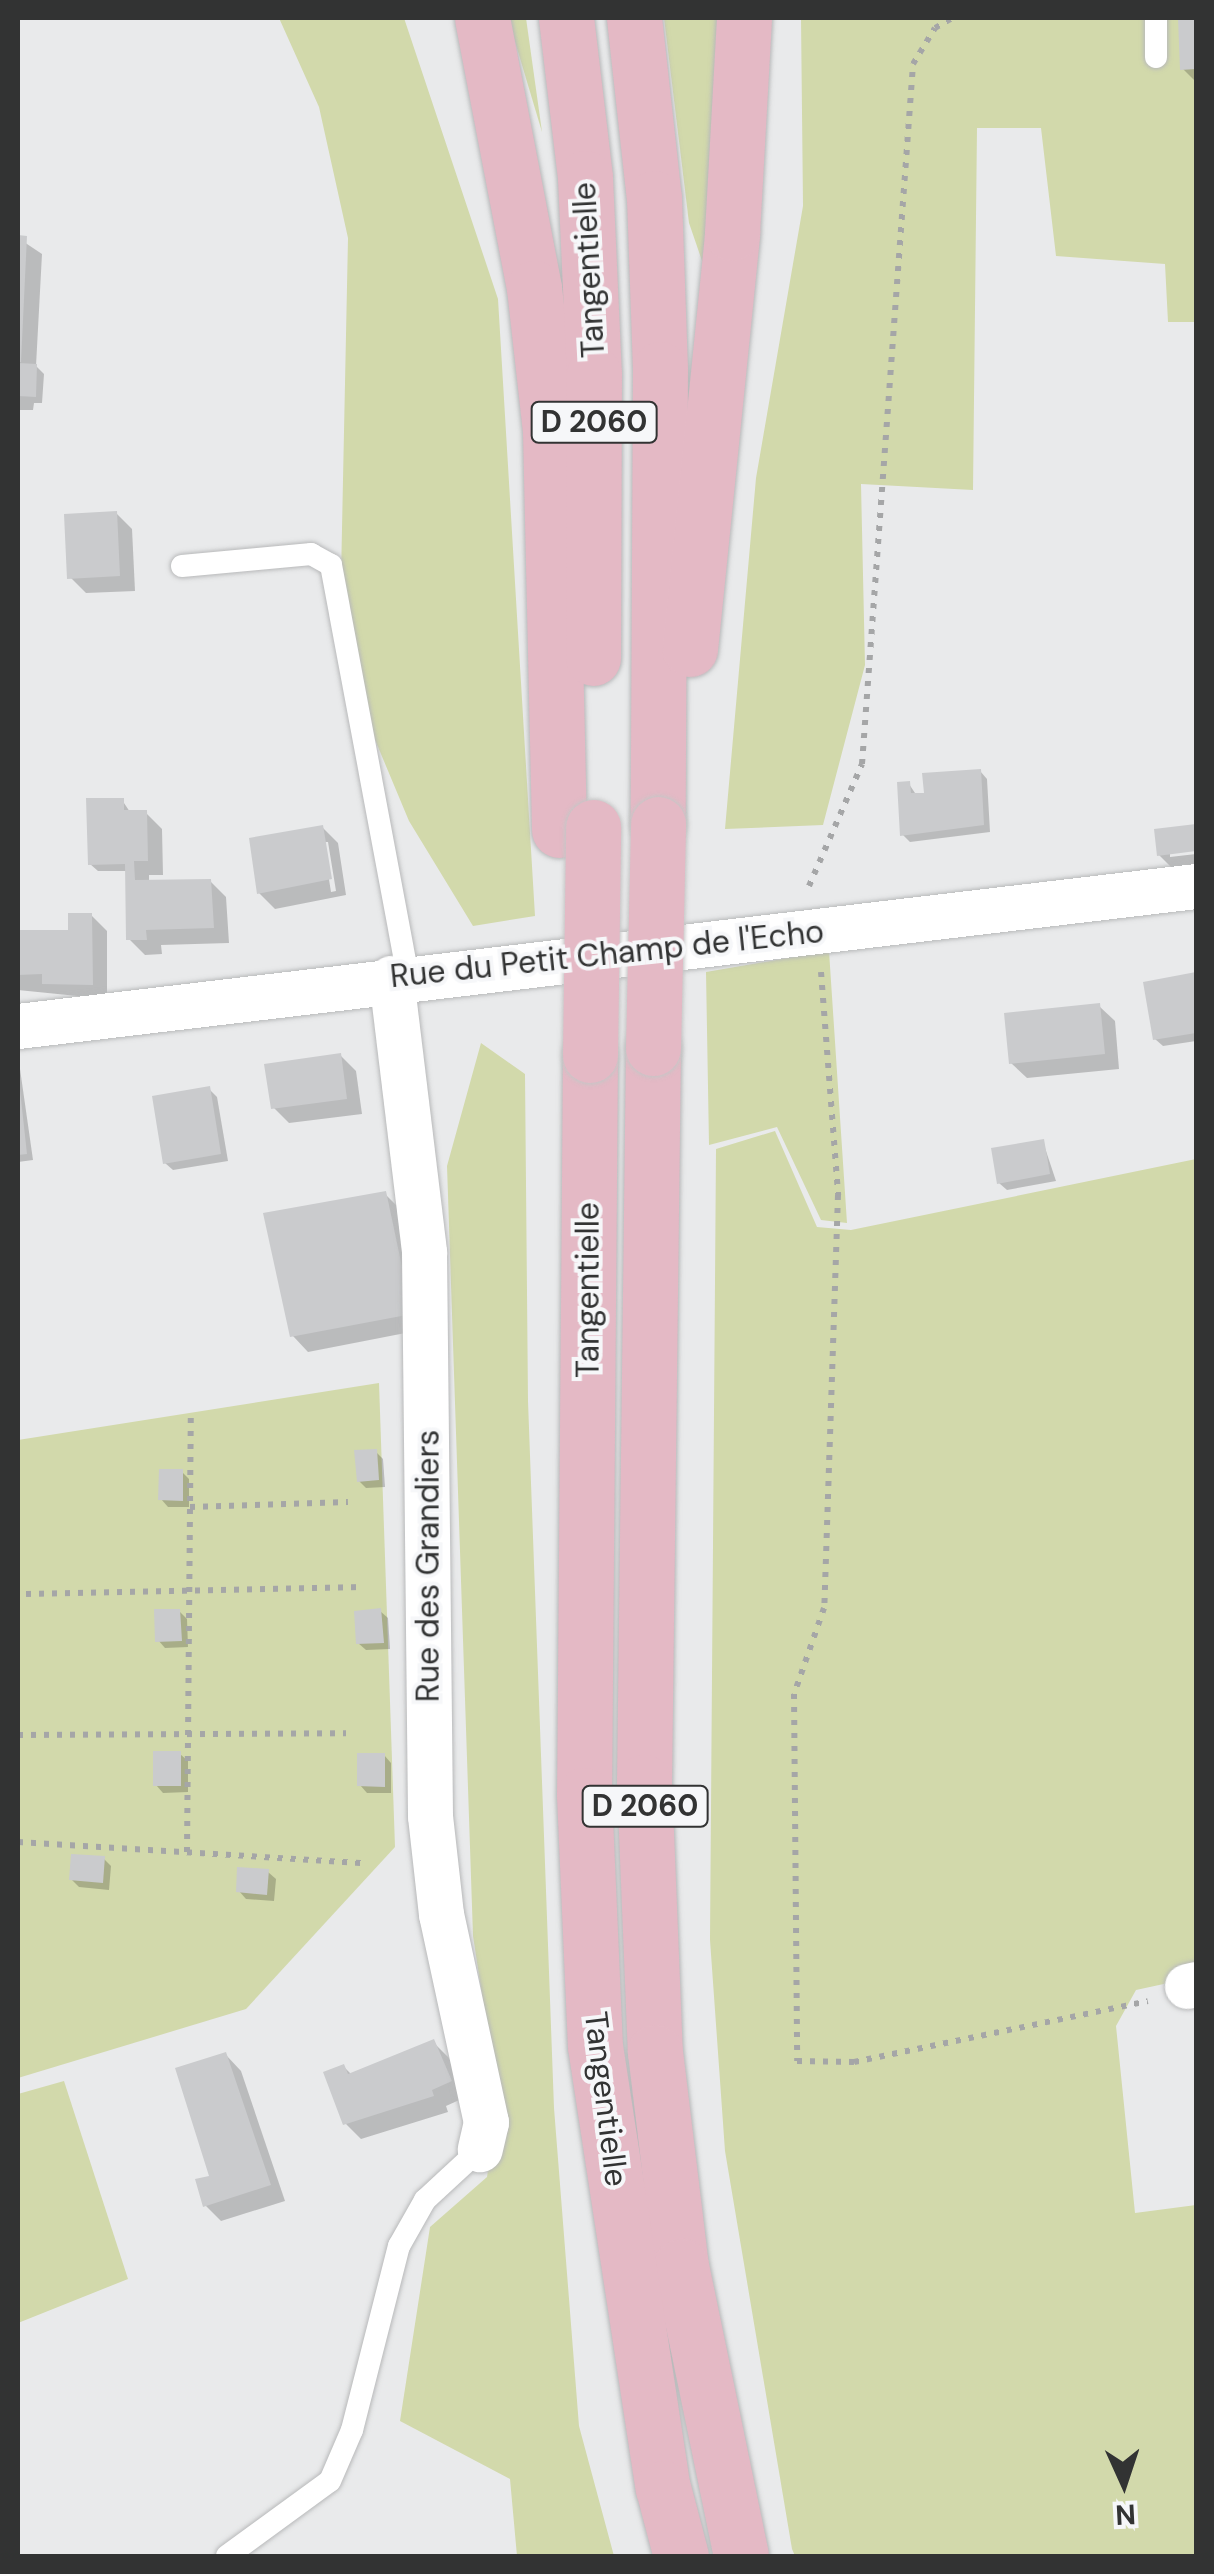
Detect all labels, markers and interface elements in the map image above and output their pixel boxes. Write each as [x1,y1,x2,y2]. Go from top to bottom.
street label: Tangentielle [565,181,613,359]
road number: D 2060 [529,397,659,447]
street label: Rue du Petit Champ de l'Echo [388,912,826,996]
street label: Tangentielle [569,1202,607,1378]
street label: Rue des Grandiers [409,1430,447,1702]
road number: D 2060 [580,1781,710,1831]
street label: Tangentielle [576,2009,636,2189]
north arrow [1074,2434,1174,2534]
text: N [1114,2495,1137,2533]

